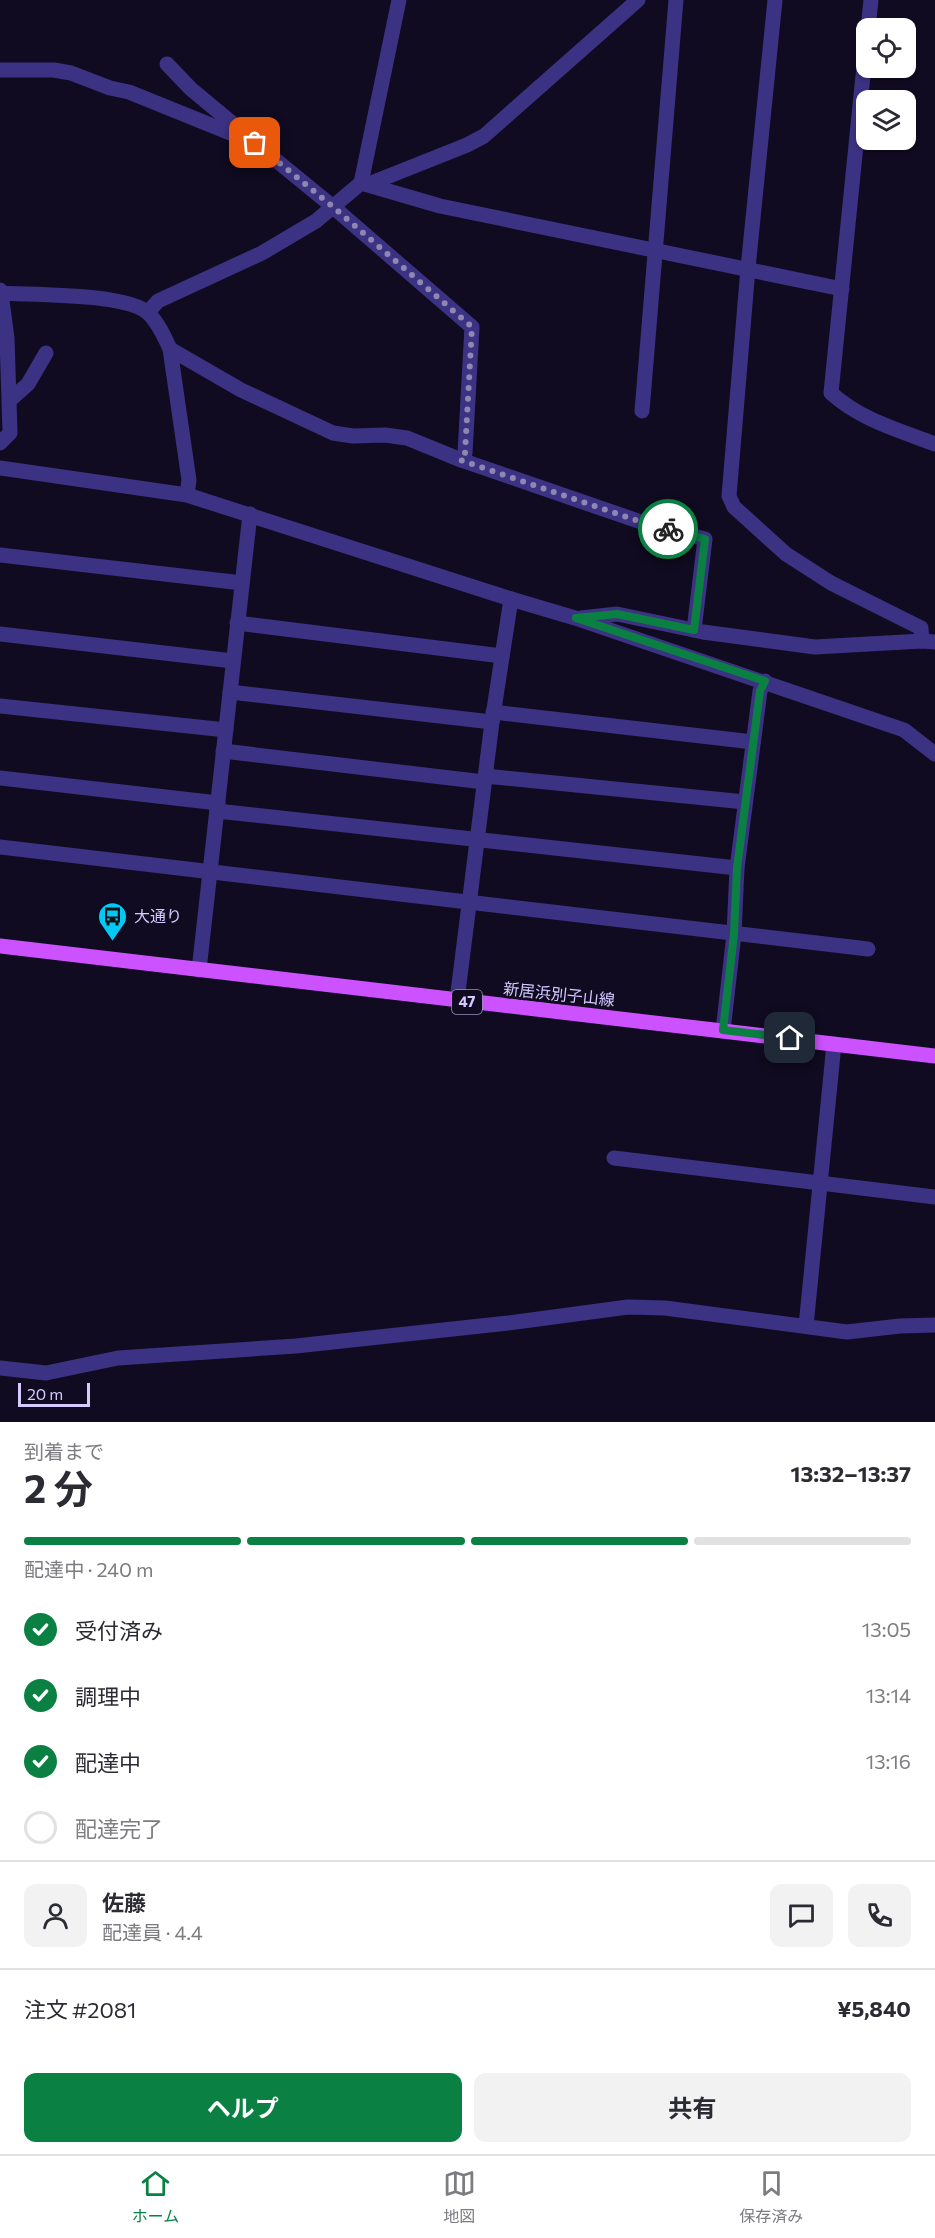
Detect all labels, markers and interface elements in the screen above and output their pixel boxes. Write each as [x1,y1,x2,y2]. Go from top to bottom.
map controls [856,18,916,150]
button: locate [856,18,916,78]
button: layers [856,90,916,150]
pin [229,117,280,168]
icon: bag [238,126,271,159]
courier [638,499,698,559]
icon: bike [652,513,685,546]
bus stop icon: 大通り [97,900,129,942]
place label: 大通り [134,906,182,925]
street label: 新居浜別子山線 [502,978,616,1009]
road number: 47 [452,990,482,1014]
pin [764,1012,815,1063]
icon: home [773,1021,806,1054]
scale bar [18,1380,90,1408]
text: 20 m [27,1384,63,1403]
text: 到着まで [24,1439,104,1463]
text: 13:32–13:37 [790,1460,911,1487]
text: 2 分 [24,1463,93,1511]
text: 配達中 · 240 m [24,1557,153,1581]
icon: check [24,1613,57,1646]
text: 受付済み [75,1617,163,1644]
text: 13:05 [862,1617,911,1641]
icon: check [24,1679,57,1712]
text: 調理中 [75,1683,141,1710]
text: 13:14 [866,1683,911,1707]
icon: check [24,1745,57,1778]
text: 配達中 [75,1749,141,1776]
text: 13:16 [866,1749,911,1773]
text: 配達完了 [75,1815,163,1842]
button: person [24,1884,87,1947]
button: chat [770,1884,833,1947]
button: phone [848,1884,911,1947]
text: 佐藤 [102,1889,146,1916]
text: 配達員 · 4.4 [102,1920,203,1944]
text: ¥5,840 [837,1995,911,2022]
text: 注文 #2081 [24,1996,137,2023]
button: ヘルプ [24,2073,462,2142]
button: 共有 [474,2073,911,2142]
tab: ホーム [132,2167,179,2227]
tab: 地図 [443,2167,476,2227]
tab: 保存済み [739,2167,803,2227]

